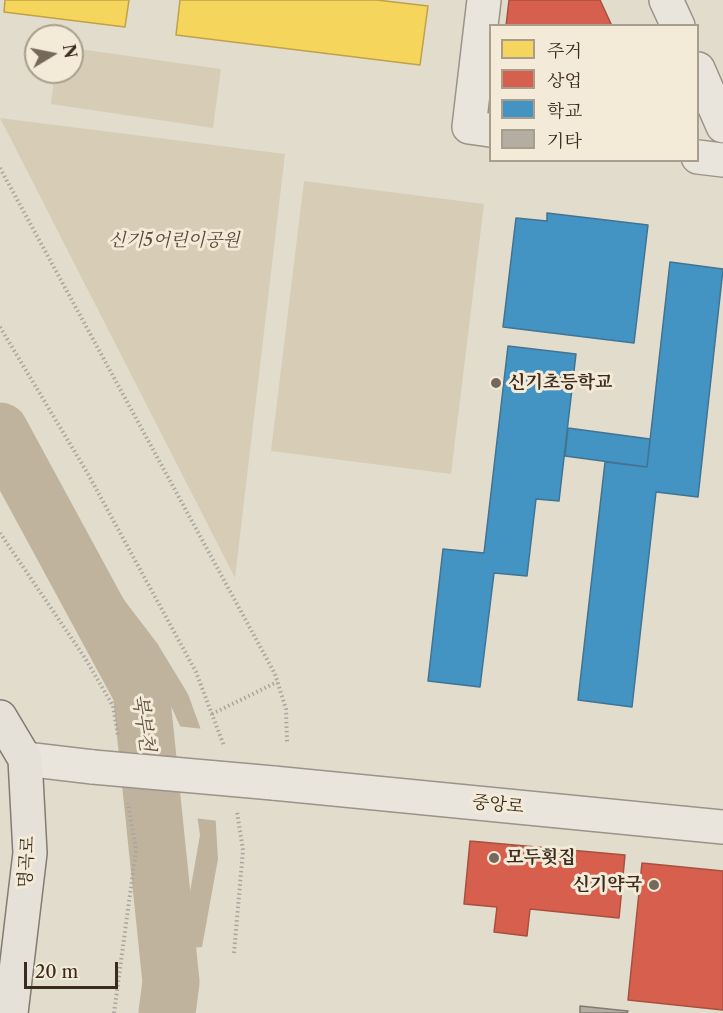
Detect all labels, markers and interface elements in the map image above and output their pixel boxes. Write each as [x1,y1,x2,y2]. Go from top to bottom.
north arrow [24,24,84,84]
legend [489,24,699,162]
text: 주거 [547,40,582,62]
text: N [59,43,81,60]
text: 상업 [547,70,582,92]
text: 학교 [547,100,582,122]
text: 기타 [547,130,582,152]
park label: 신기5어린이공원 [108,230,240,252]
place label: 신기초등학교 [508,372,612,394]
marker: 신기초등학교 [489,376,503,390]
water label: 북부천 [127,693,159,753]
street label: 중앙로 [471,792,525,818]
street label: 명곡로 [15,835,39,889]
place label: 모두횟집 [506,847,576,869]
marker: 모두횟집 [487,851,501,865]
place label: 신기약국 [572,874,642,896]
marker: 신기약국 [647,878,661,892]
scale bar [27,950,122,988]
text: 20 m [35,961,78,983]

